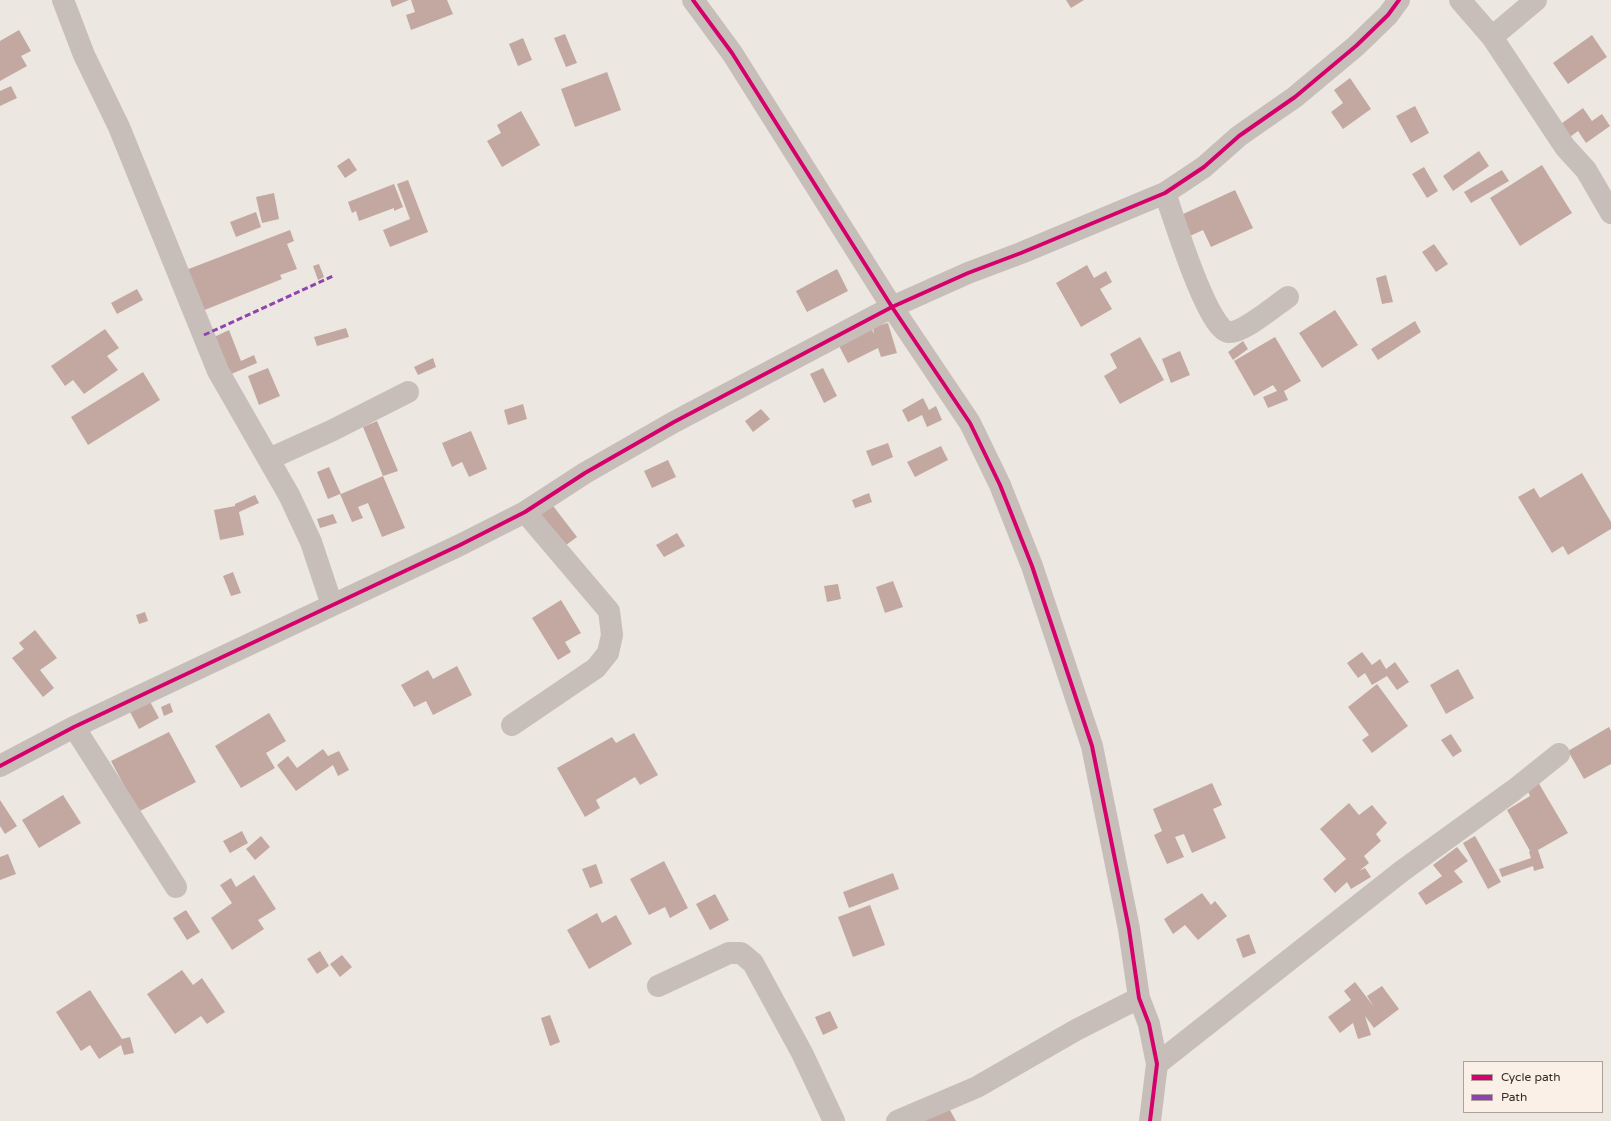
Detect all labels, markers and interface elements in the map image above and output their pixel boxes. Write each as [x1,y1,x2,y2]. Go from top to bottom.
legend [1463,1061,1603,1113]
text: Cycle path [1501,1070,1560,1084]
text: Path [1501,1090,1527,1104]

